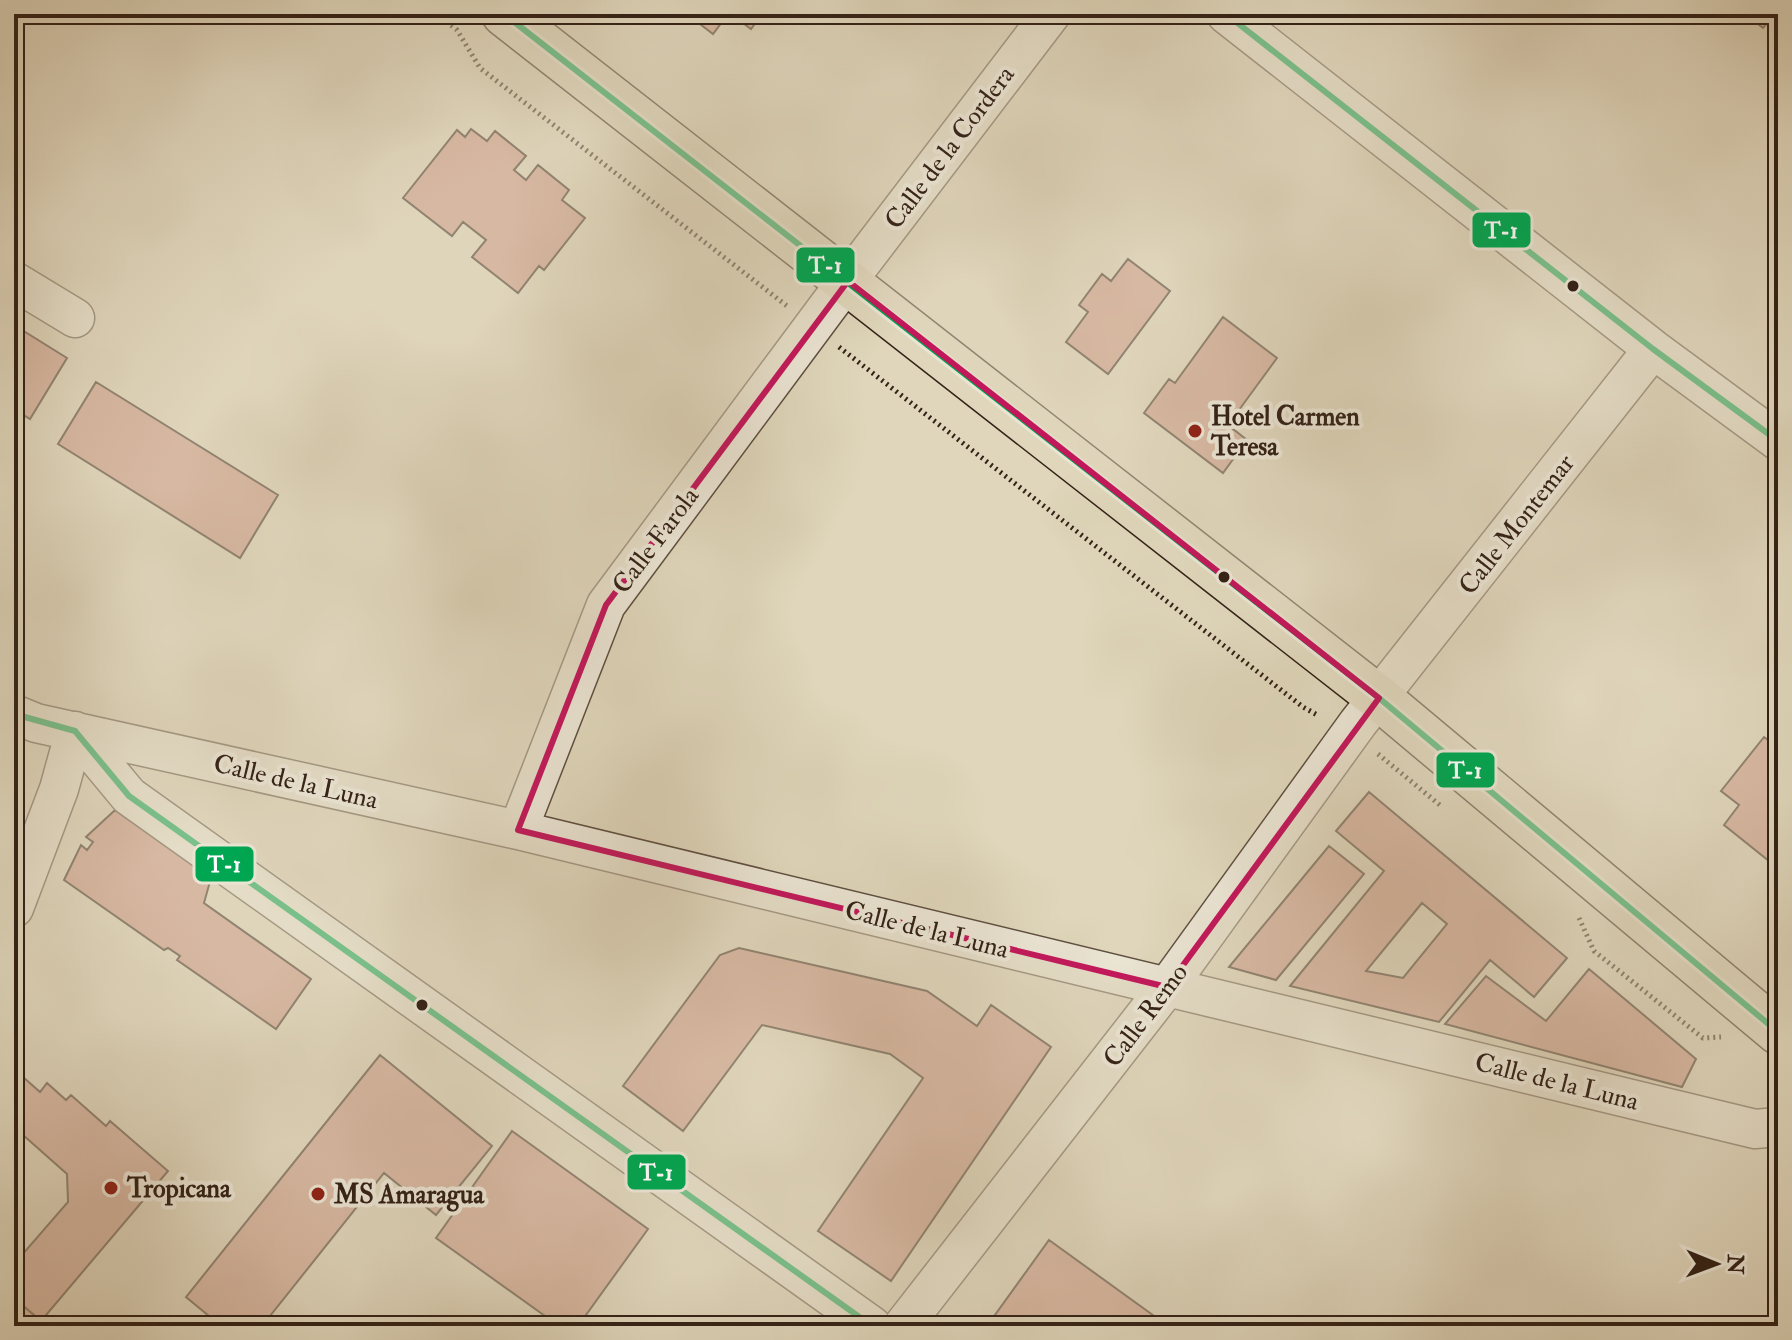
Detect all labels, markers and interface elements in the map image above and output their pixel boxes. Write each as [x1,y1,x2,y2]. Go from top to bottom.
street label: Calle de la Cordera [878,59,1022,236]
line badge: T-1 [1471,211,1532,249]
text: T-1 [1483,217,1518,245]
line badge: T-1 [795,246,856,284]
text: T-1 [807,252,842,280]
unlabelled marker [1565,278,1581,294]
place label: Hotel Carmen Teresa [1210,401,1360,463]
marker: Hotel Carmen Teresa [1186,422,1204,440]
street label: Calle Montemar [1452,448,1582,601]
street label: Calle Farola [605,481,706,600]
unlabelled marker [1216,569,1232,585]
street label: Calle de la Luna [211,748,381,816]
line badge: T-1 [1435,751,1496,789]
text: T-1 [1447,757,1482,785]
line badge: T-1 [194,845,255,883]
text: T-1 [206,851,241,879]
street label: Calle de la Luna [842,894,1012,966]
street label: Calle Remo [1097,958,1195,1074]
unlabelled marker [414,997,430,1013]
street label: Calle de la Luna [1472,1046,1642,1118]
line badge: T-1 [626,1153,687,1191]
text: T-1 [638,1159,673,1187]
place label: Tropicana [126,1173,232,1206]
marker: Tropicana [102,1179,120,1197]
place label: MS Amaragua [333,1179,485,1212]
marker: MS Amaragua [309,1185,327,1203]
north arrow [1676,1224,1756,1304]
text: N [1721,1253,1749,1275]

